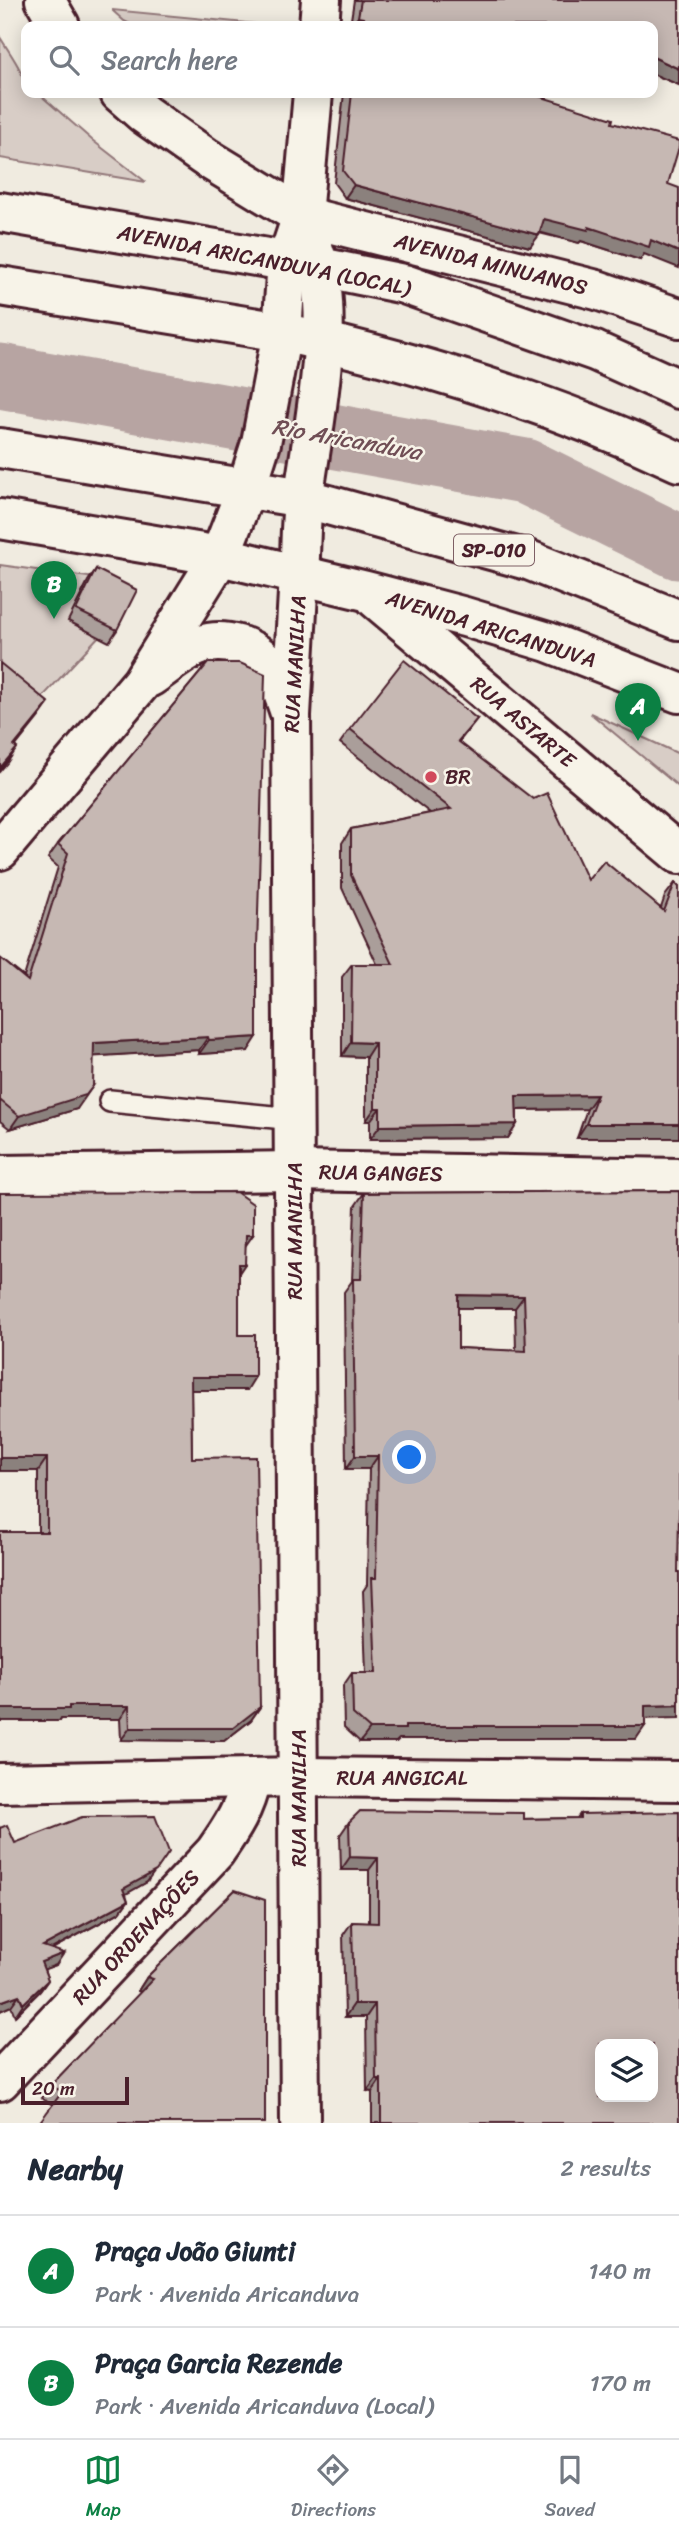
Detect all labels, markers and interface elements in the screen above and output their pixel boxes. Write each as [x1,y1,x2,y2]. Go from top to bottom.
search box [21,21,658,98]
text: Search here [101,37,238,83]
icon: search [45,41,83,79]
street label: AVENIDA ARICANDUVA (LOCAL) [113,213,415,307]
street label: AVENIDA MINUANOS [389,221,592,306]
water label: Rio Aricanduva [269,406,427,473]
road number: SP-010 [454,534,534,566]
pin: B [31,561,77,619]
street label: AVENIDA ARICANDUVA [380,579,601,679]
street label: RUA MANILHA [272,594,318,734]
street label: RUA ASTARTE [461,666,586,779]
pin: A [615,683,661,741]
place label: BR [445,758,471,796]
marker: BR [423,769,439,785]
street label: RUA GANGES [319,1153,443,1193]
street label: RUA MANILHA [276,1162,314,1300]
your location [392,1440,426,1474]
street label: RUA MANILHA [280,1729,318,1867]
street label: RUA ANGICAL [337,1759,468,1797]
street label: RUA ORDENAÇÕES [62,1860,210,2014]
map controls [595,2039,658,2102]
button: layers [595,2039,658,2102]
text: 20 m [32,2072,75,2105]
scale bar [21,2074,130,2106]
text: Nearby [28,2142,123,2196]
text: 2 results [560,2148,651,2189]
text: Praça João Giunti [95,2228,295,2274]
text: A [43,2251,59,2292]
text: 140 m [589,2251,651,2292]
text: Park · Avenida Aricanduva [95,2274,359,2315]
text: Praça Garcia Rezende [95,2340,342,2386]
text: B [44,2363,58,2404]
text: 170 m [590,2363,651,2404]
text: Park · Avenida Aricanduva (Local) [95,2386,434,2427]
tab: Map [84,2451,122,2526]
tab: Directions [291,2451,376,2526]
tab: Saved [545,2451,595,2526]

